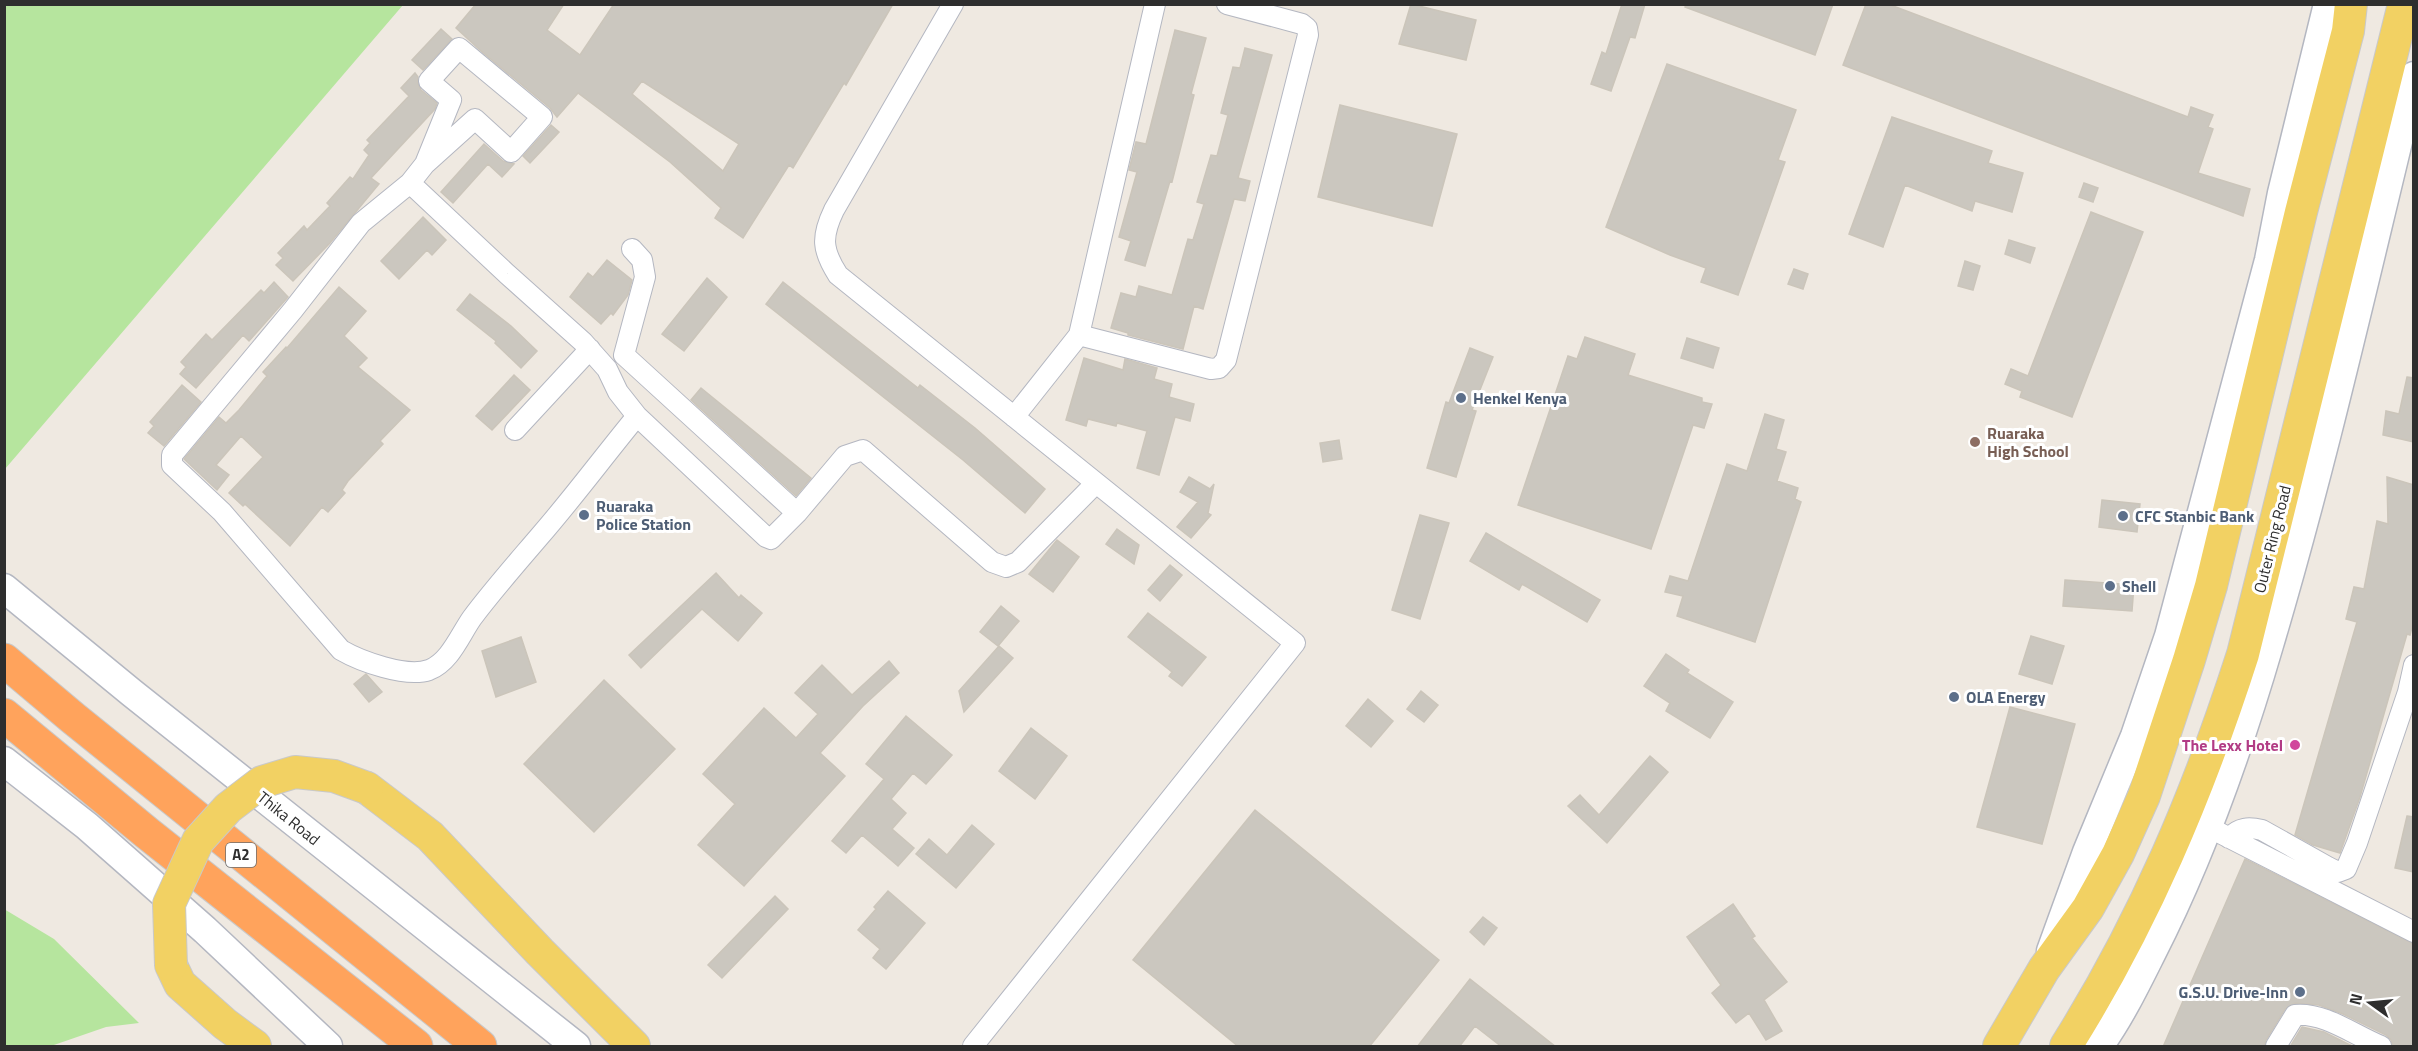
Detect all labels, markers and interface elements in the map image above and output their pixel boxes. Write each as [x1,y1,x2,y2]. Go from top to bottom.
place label: Henkel Kenya [1473,386,1567,410]
marker: Henkel Kenya [1454,391,1468,405]
place label: Ruaraka High School [1987,421,2069,463]
marker: Ruaraka High School [1968,435,1982,449]
street label: Outer Ring Road [2247,483,2297,595]
place label: Ruaraka Police Station [596,494,691,536]
place label: CFC Stanbic Bank [2135,504,2255,528]
marker: Ruaraka Police Station [577,508,591,522]
marker: CFC Stanbic Bank [2116,509,2130,523]
place label: Shell [2122,574,2156,598]
marker: Shell [2103,579,2117,593]
place label: OLA Energy [1966,685,2046,709]
marker: OLA Energy [1947,690,1961,704]
place label: The Lexx Hotel [2182,733,2283,757]
marker: The Lexx Hotel [2288,738,2302,752]
street label: Thika Road [253,785,325,851]
road number: A2 [226,843,256,867]
north arrow [2340,973,2400,1033]
place label: G.S.U. Drive-Inn [2178,980,2288,1004]
marker: G.S.U. Drive-Inn [2293,985,2307,999]
text: N [2342,991,2369,1008]

